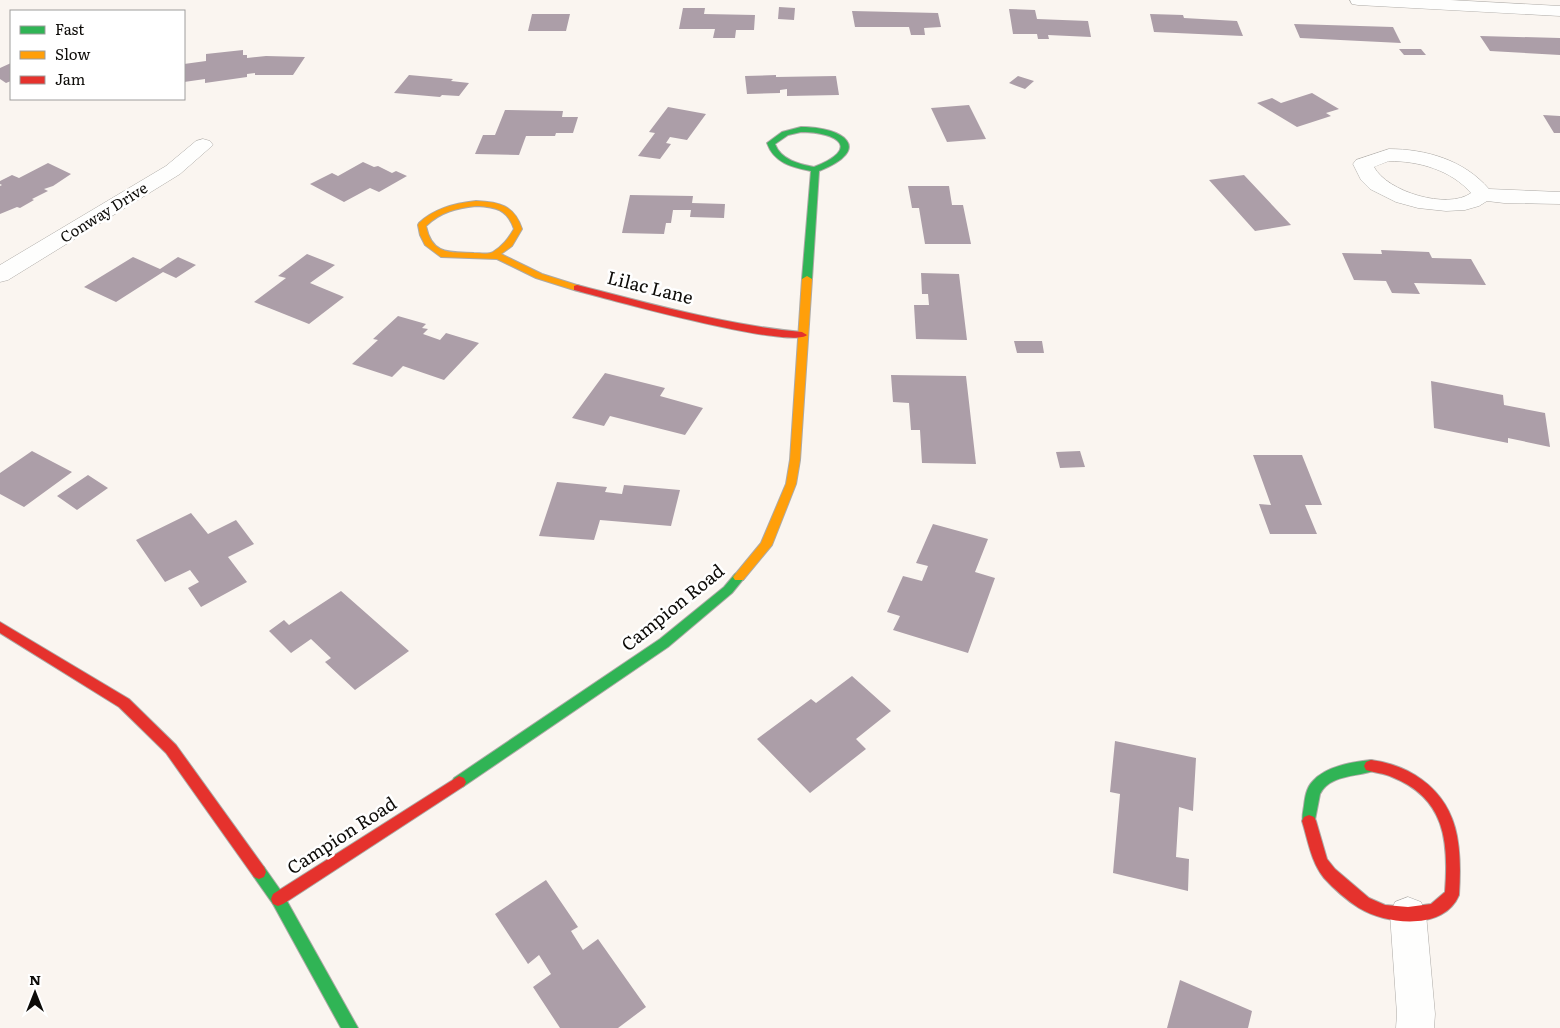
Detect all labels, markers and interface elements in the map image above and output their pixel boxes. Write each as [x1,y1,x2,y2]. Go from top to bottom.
legend [10,10,185,100]
text: Fast [55,17,84,40]
text: Slow [55,42,90,65]
text: Jam [55,67,86,90]
street label: Conway Drive [55,175,152,248]
street label: Lilac Lane [604,263,696,310]
street label: Campion Road [615,557,729,657]
street label: Campion Road [281,789,401,880]
north arrow [10,968,60,1018]
text: N [29,969,41,989]

